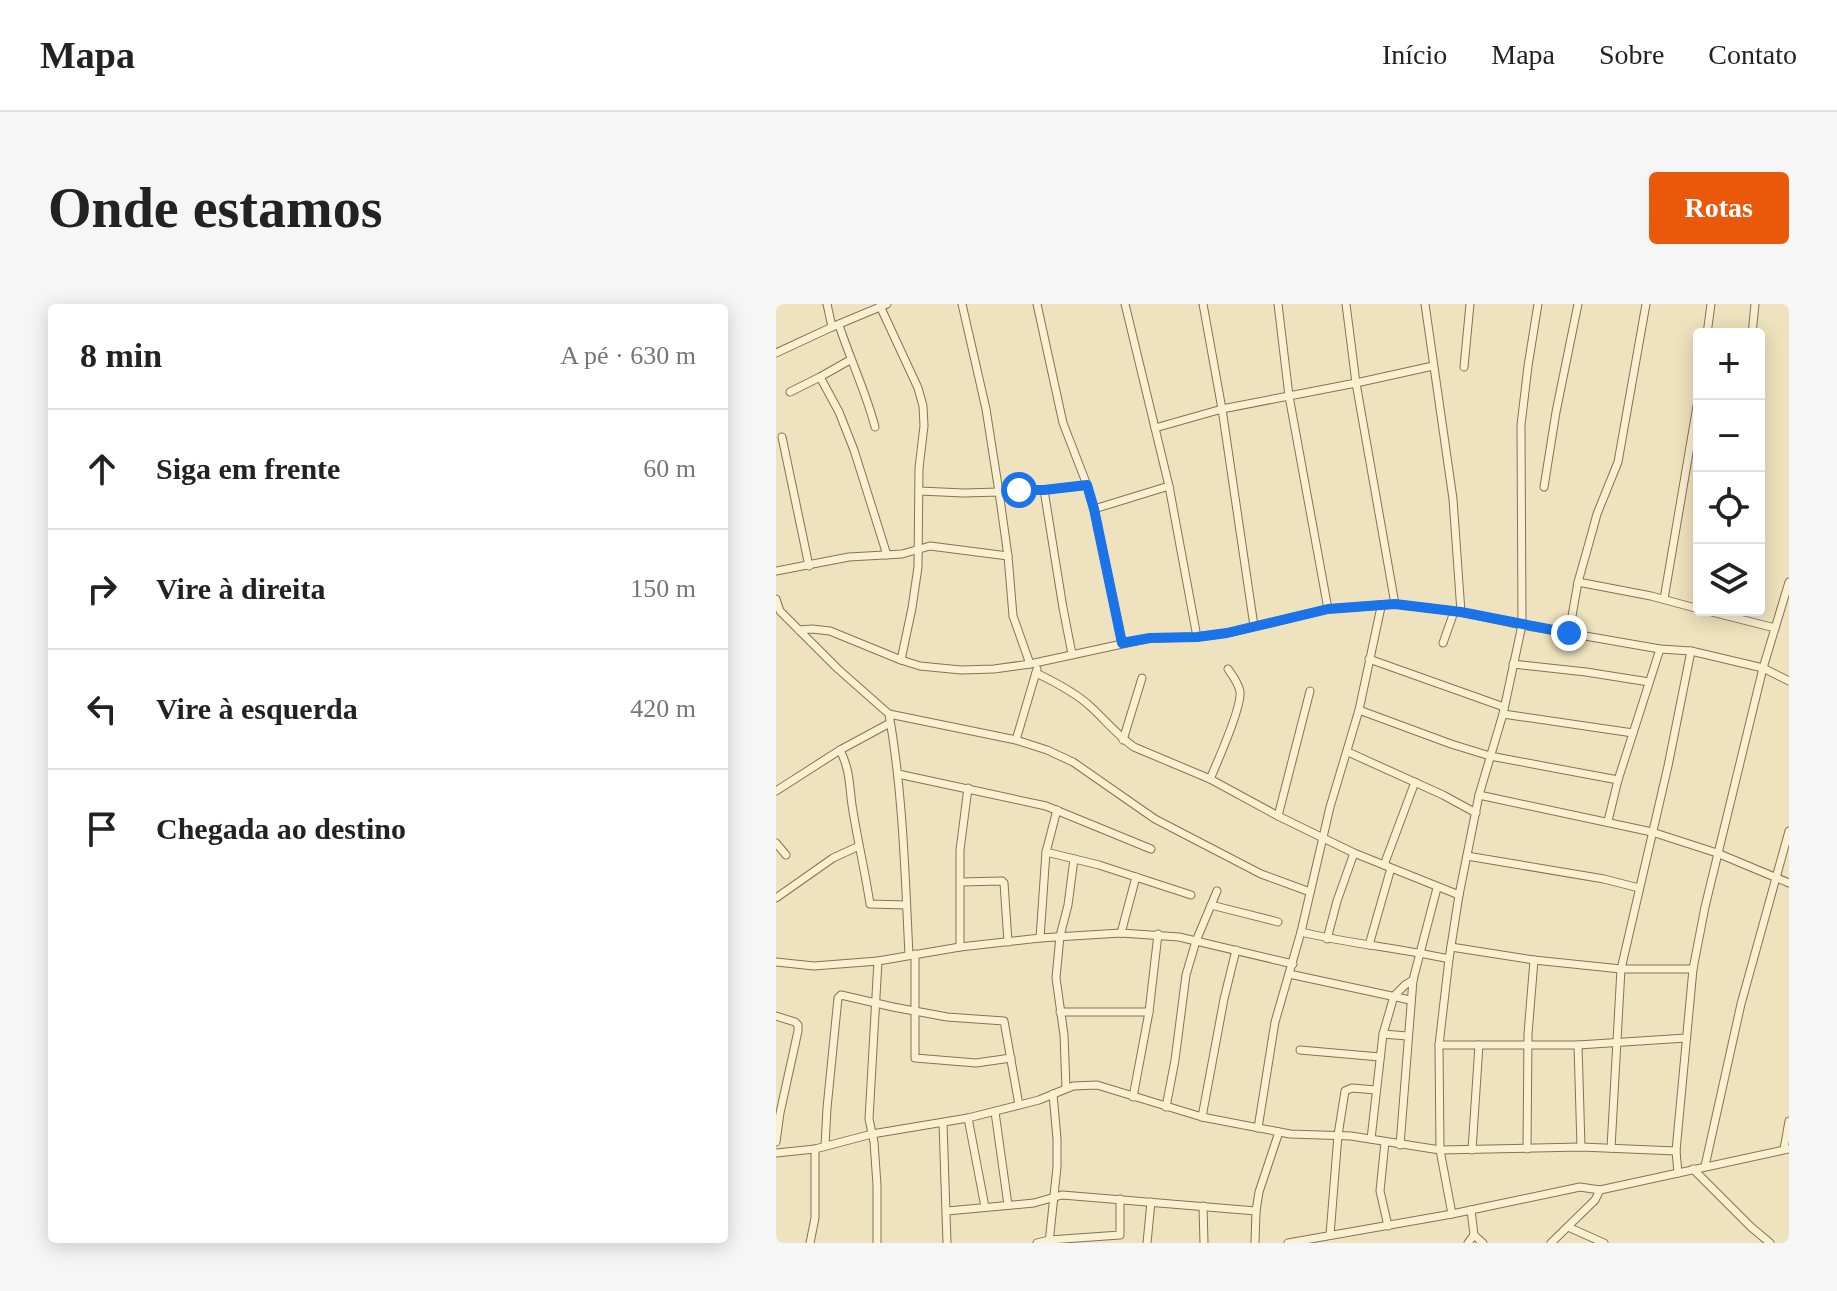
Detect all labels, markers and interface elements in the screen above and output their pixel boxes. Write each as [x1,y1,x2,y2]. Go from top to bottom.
text: Mapa [40,34,135,76]
text: Início [1382,39,1447,70]
text: Mapa [1491,39,1555,70]
text: Sobre [1599,39,1664,70]
text: Contato [1708,39,1797,70]
button: Rotas [1649,172,1789,244]
text: Onde estamos [48,177,382,239]
map controls [1693,328,1765,616]
button: + [1693,328,1765,400]
text: 8 min [80,337,162,374]
text: A pé · 630 m [560,341,696,370]
button: − [1693,400,1765,472]
icon: ahead [80,447,124,491]
text: Siga em frente [156,452,340,485]
text: 60 m [643,454,696,483]
route start [1001,472,1037,508]
button: locate [1693,472,1765,544]
button: layers [1693,544,1765,616]
icon: right [80,567,124,611]
text: Vire à direita [156,572,325,605]
text: 150 m [630,574,696,603]
route end [1551,615,1587,651]
icon: left [80,687,124,731]
text: Vire à esquerda [156,692,358,725]
text: 420 m [630,694,696,723]
icon: arrive [80,807,124,851]
text: Chegada ao destino [156,812,406,845]

